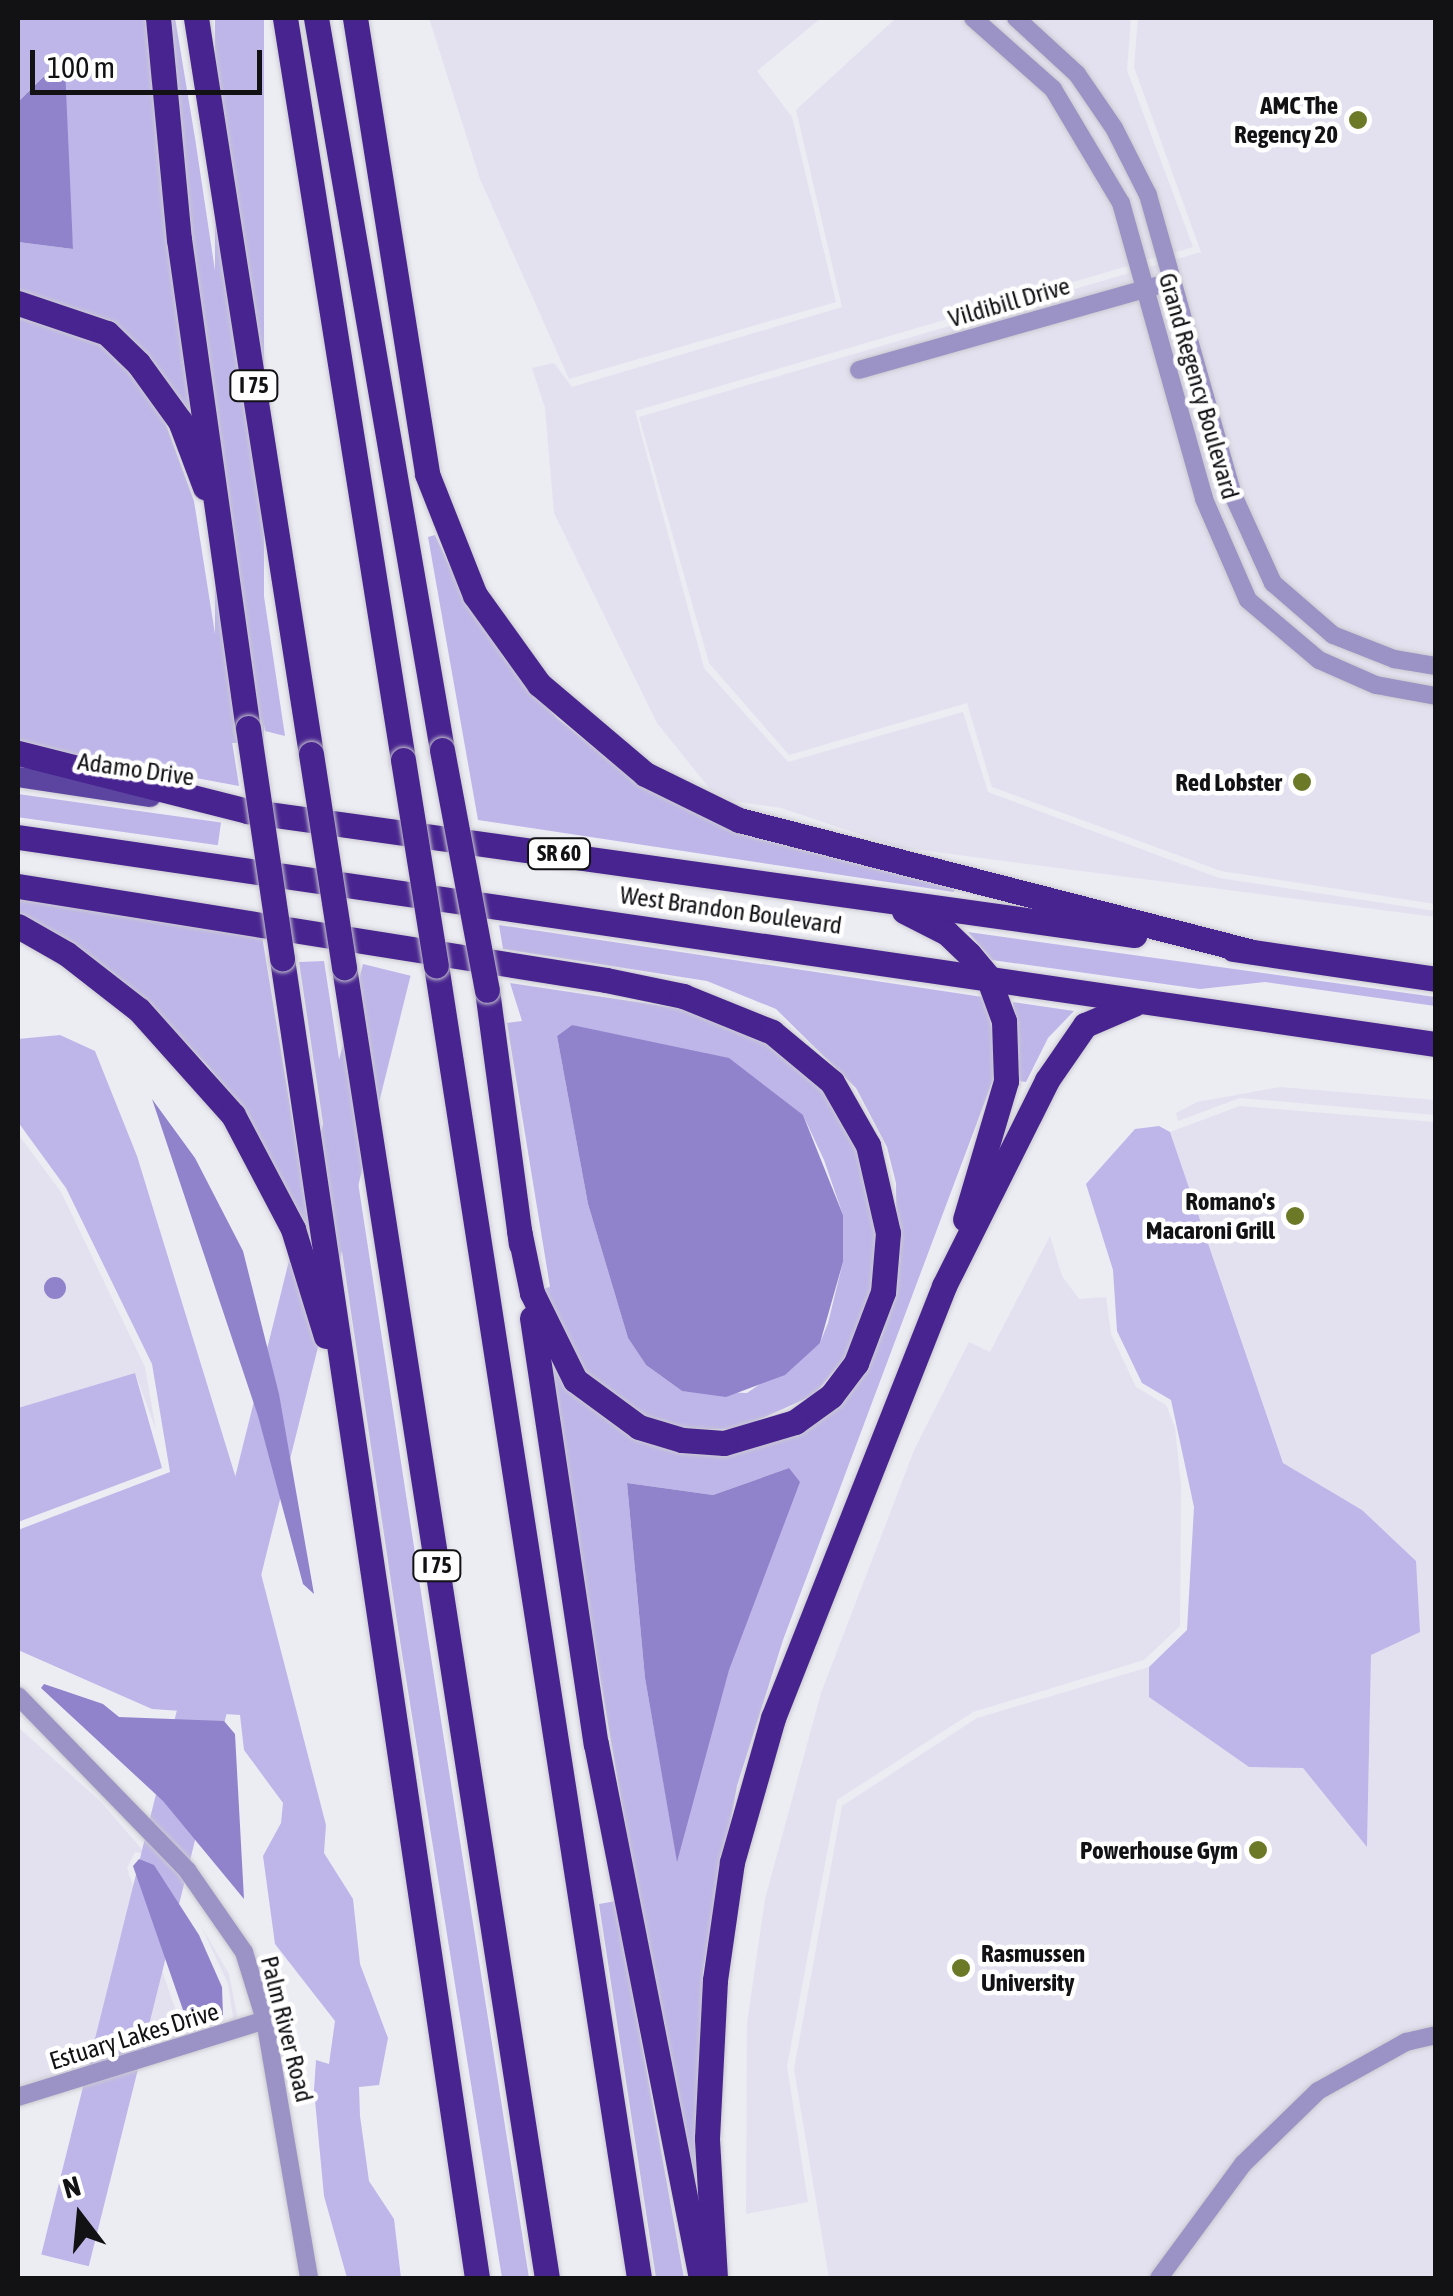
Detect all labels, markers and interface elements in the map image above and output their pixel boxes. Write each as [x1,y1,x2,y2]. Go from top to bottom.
scale bar [35,30,268,92]
text: 100 m [47,50,115,84]
place label: AMC The Regency 20 [1234,91,1338,150]
marker: AMC The Regency 20 [1347,109,1369,131]
street label: Vildibill Drive [945,270,1073,334]
street label: Grand Regency Boulevard [1152,270,1246,502]
road number: I 75 [229,369,279,403]
street label: Adamo Drive [76,746,196,792]
place label: Red Lobster [1175,767,1282,797]
marker: Red Lobster [1291,771,1313,793]
road number: SR 60 [526,837,592,871]
street label: West Brandon Boulevard [618,880,844,940]
place label: Romano's Macaroni Grill [1146,1187,1275,1246]
marker: Romano's Macaroni Grill [1284,1205,1306,1227]
road number: I 75 [412,1549,462,1583]
place label: Powerhouse Gym [1080,1835,1238,1865]
marker: Powerhouse Gym [1247,1839,1269,1861]
place label: Rasmussen University [981,1939,1085,1998]
street label: Palm River Road [254,1953,320,2105]
marker: Rasmussen University [950,1957,972,1979]
street label: Estuary Lakes Drive [46,1996,222,2076]
north arrow [30,2166,130,2266]
text: N [59,2170,84,2205]

